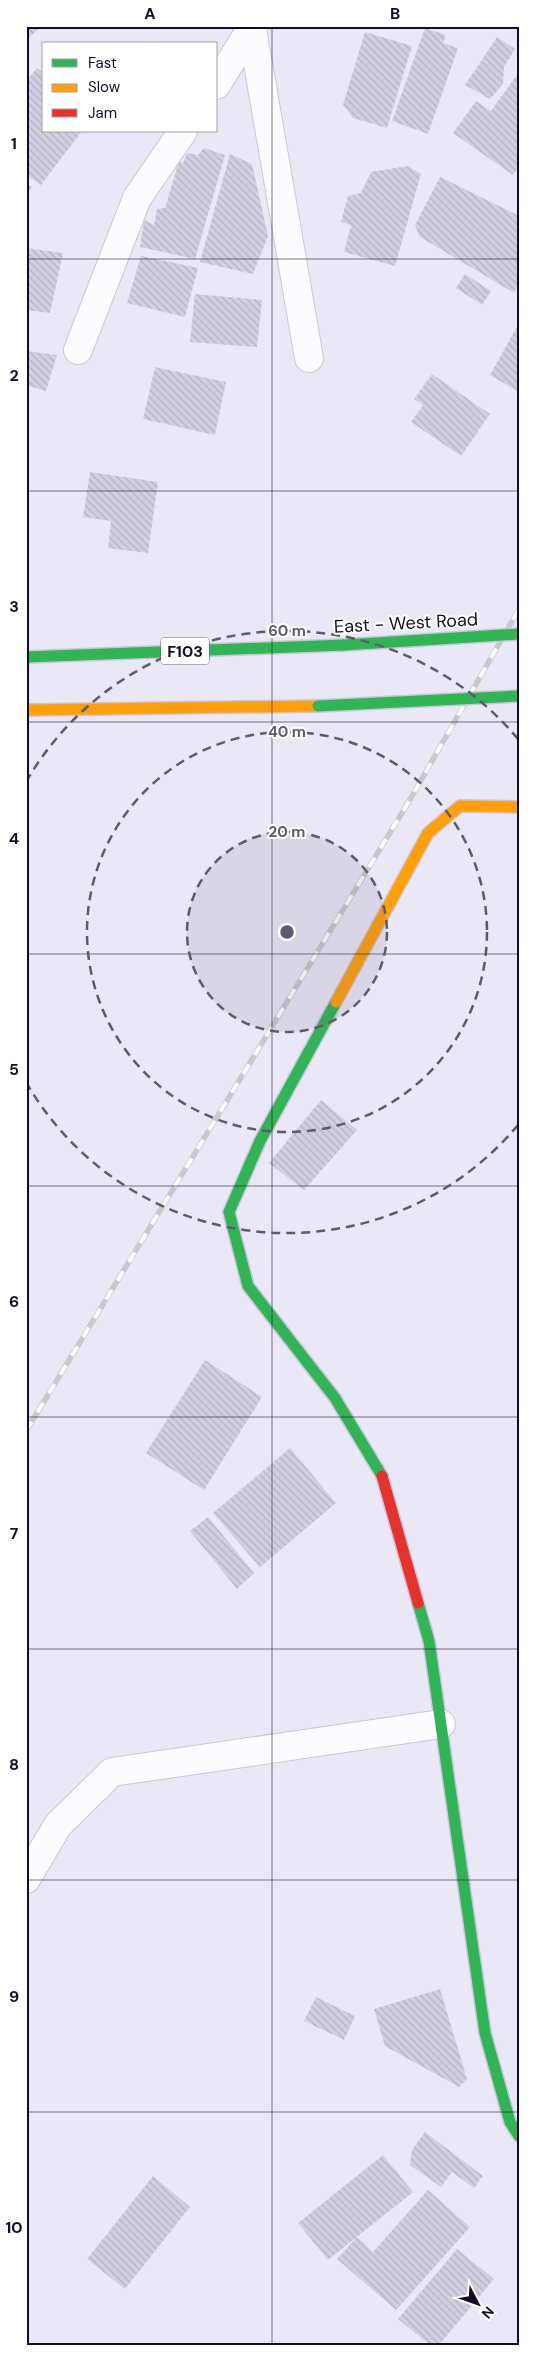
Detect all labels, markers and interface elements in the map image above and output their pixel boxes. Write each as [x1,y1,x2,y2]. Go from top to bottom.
text: A [144,3,156,24]
text: B [390,3,400,24]
legend [42,42,218,132]
text: Fast [88,53,117,73]
text: Slow [88,77,121,97]
text: Jam [88,103,117,123]
text: 1 [11,133,17,154]
text: 2 [9,365,19,386]
text: 3 [9,596,19,617]
street label: East - West Road [333,607,479,639]
text: 60 m [268,621,306,641]
road number: F103 [161,637,209,664]
text: 40 m [268,722,306,742]
text: 20 m [269,822,305,842]
text: 4 [9,828,19,849]
centre of rings [278,923,296,941]
text: 5 [9,1059,19,1080]
text: 6 [9,1291,19,1312]
text: 7 [10,1523,19,1544]
text: 8 [9,1754,19,1775]
text: 9 [9,1986,19,2007]
text: 10 [5,2217,23,2238]
north arrow [452,2278,502,2328]
text: N [478,2303,498,2322]

